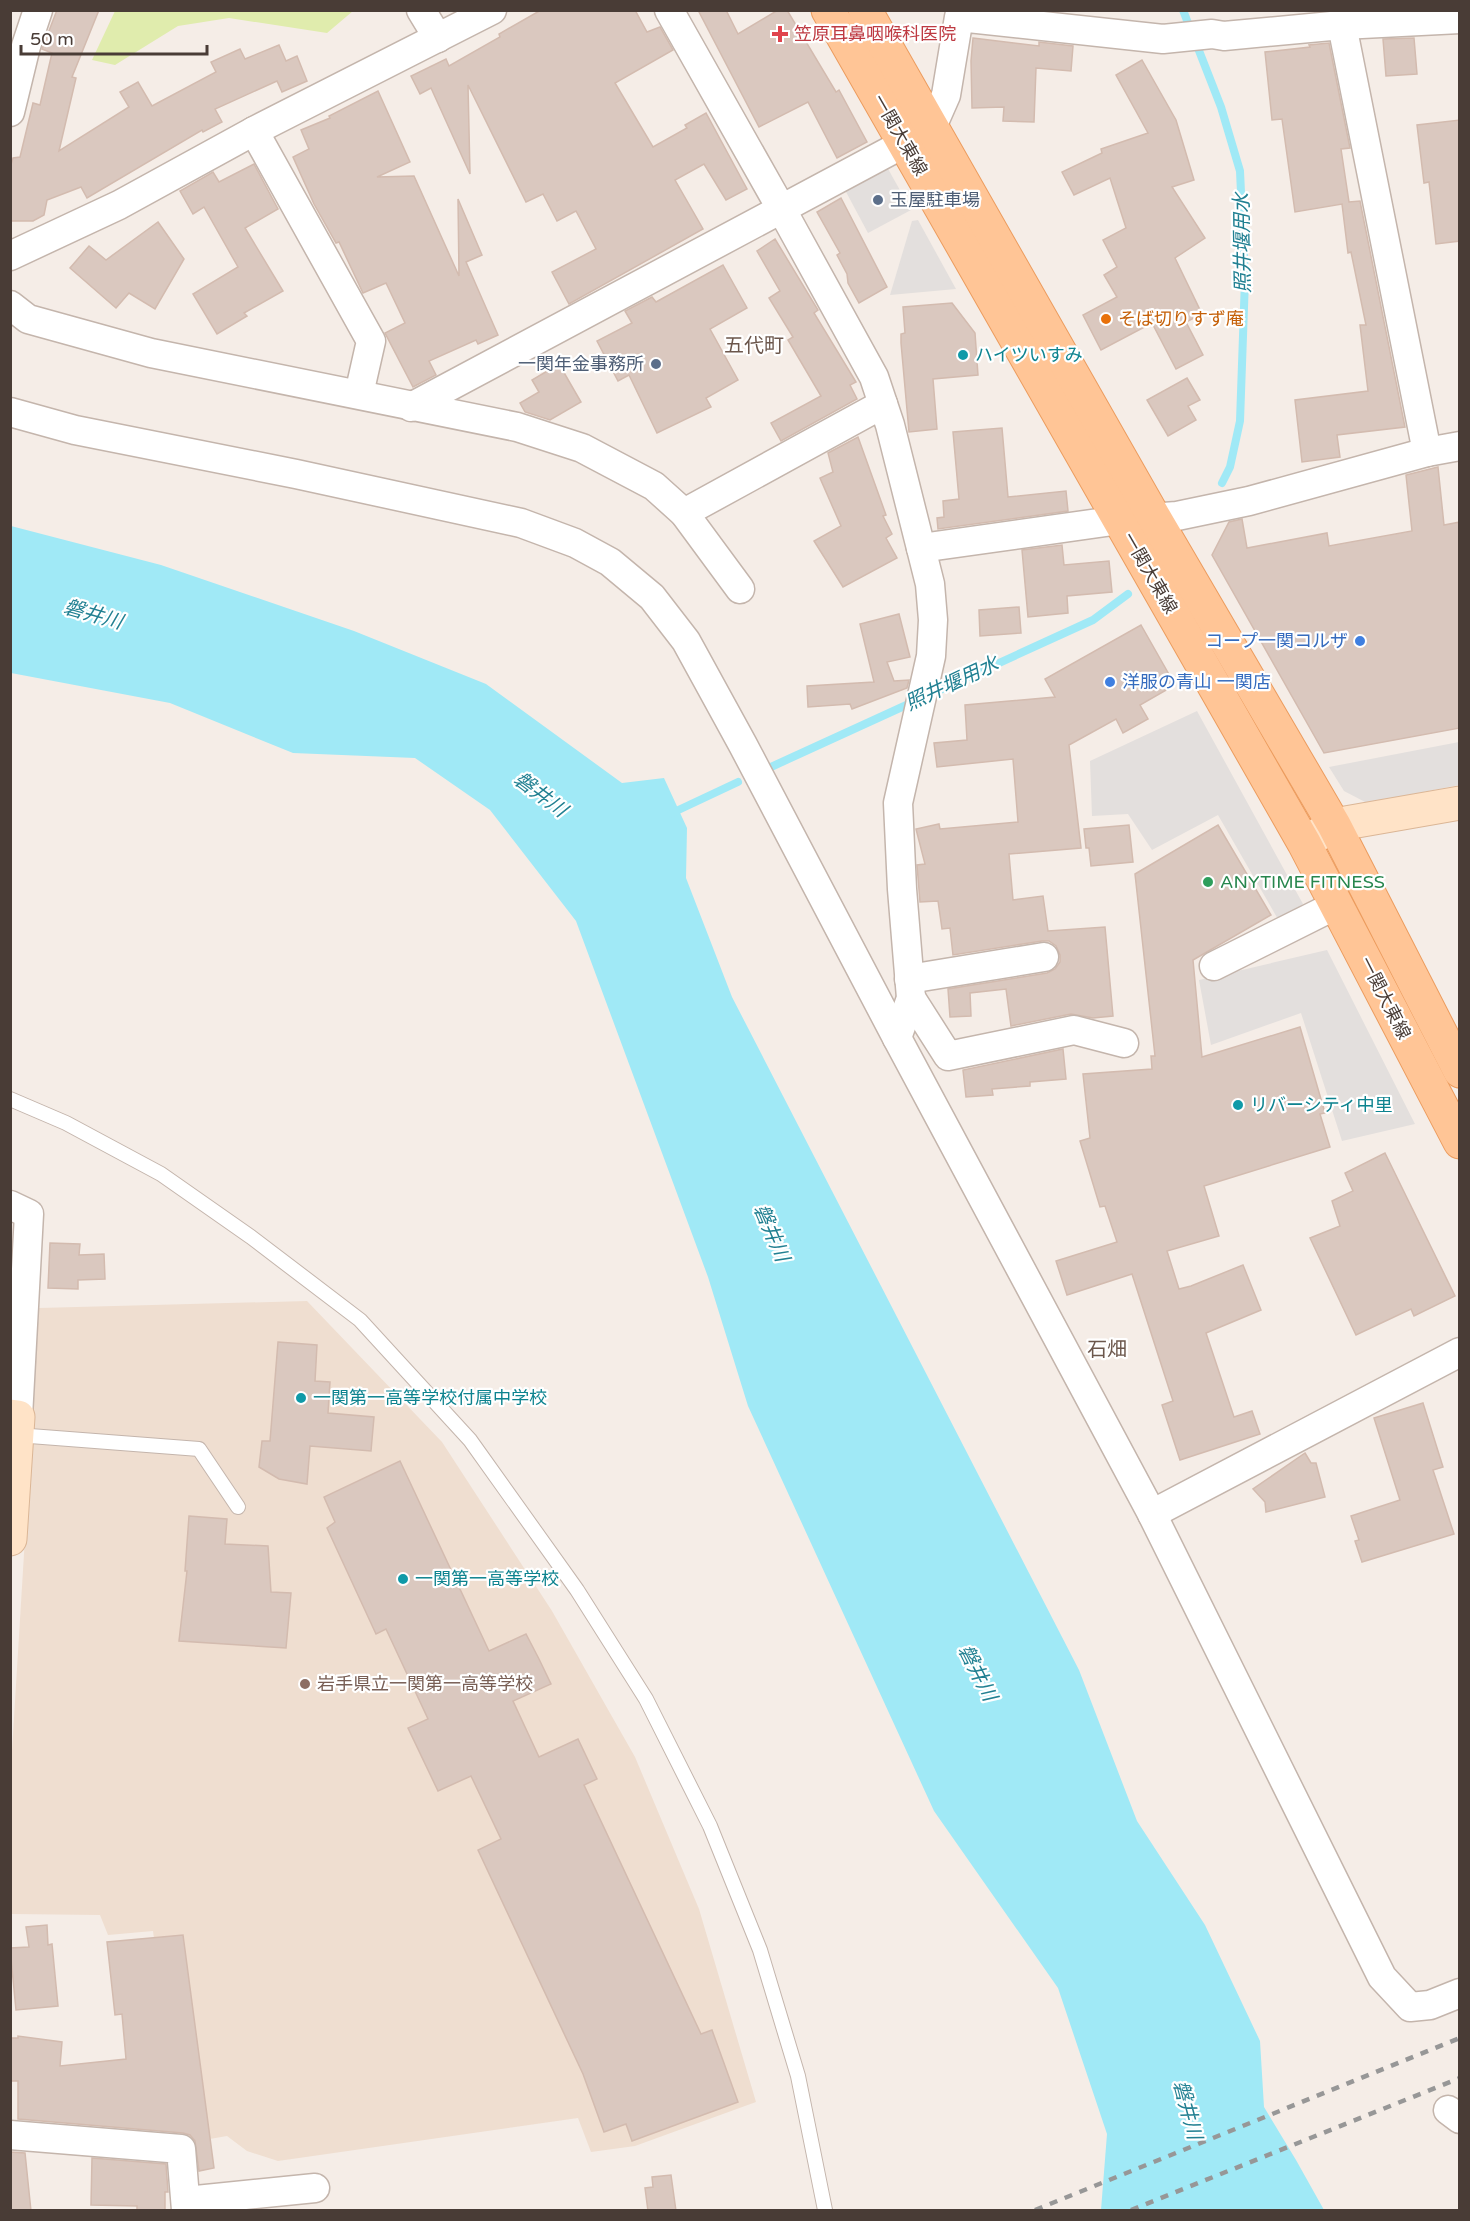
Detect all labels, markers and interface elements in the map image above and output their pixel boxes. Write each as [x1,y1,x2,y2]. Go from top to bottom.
scale bar [21,18,207,56]
place label: 笠原耳鼻咽喉科医院 [794,23,956,45]
marker: 笠原耳鼻咽喉科医院 [771,25,789,43]
text: 50 m [30,28,74,50]
street label: 一関大東線 [868,91,932,179]
place label: 玉屋駐車場 [890,189,980,211]
water label: 照井堰用水 [1230,191,1256,293]
marker: 玉屋駐車場 [871,193,885,207]
place label: そば切りすず庵 [1118,308,1244,330]
marker: そば切りすず庵 [1099,312,1113,326]
district label: 五代町 [724,334,784,358]
place label: ハイツいすみ [975,344,1083,366]
marker: ハイツいすみ [956,348,970,362]
place label: 一関年金事務所 [518,353,644,375]
marker: 一関年金事務所 [649,357,663,371]
street label: 一関大東線 [1118,529,1182,617]
water label: 磐井川 [61,595,127,635]
place label: コープ一関コルザ [1205,630,1348,652]
marker: コープ一関コルザ [1353,634,1367,648]
water label: 照井堰用水 [902,651,1004,716]
place label: 洋服の青山 一関店 [1122,671,1271,693]
marker: 洋服の青山 一関店 [1103,675,1117,689]
water label: 磐井川 [509,767,573,824]
place label: ANYTIME FITNESS [1220,871,1385,893]
marker: ANYTIME FITNESS [1201,875,1215,889]
street label: 一関大東線 [1355,953,1415,1043]
place label: リバーシティ中里 [1250,1094,1393,1116]
marker: リバーシティ中里 [1231,1098,1245,1112]
water label: 磐井川 [748,1201,795,1267]
district label: 石畑 [1087,1338,1127,1362]
place label: 一関第一高等学校付属中学校 [313,1387,547,1409]
marker: 一関第一高等学校付属中学校 [294,1391,308,1405]
place label: 一関第一高等学校 [415,1568,559,1590]
marker: 一関第一高等学校 [396,1572,410,1586]
water label: 磐井川 [953,1641,1002,1707]
place label: 岩手県立一関第一高等学校 [317,1673,533,1695]
marker: 岩手県立一関第一高等学校 [298,1677,312,1691]
water label: 磐井川 [1168,2078,1207,2144]

